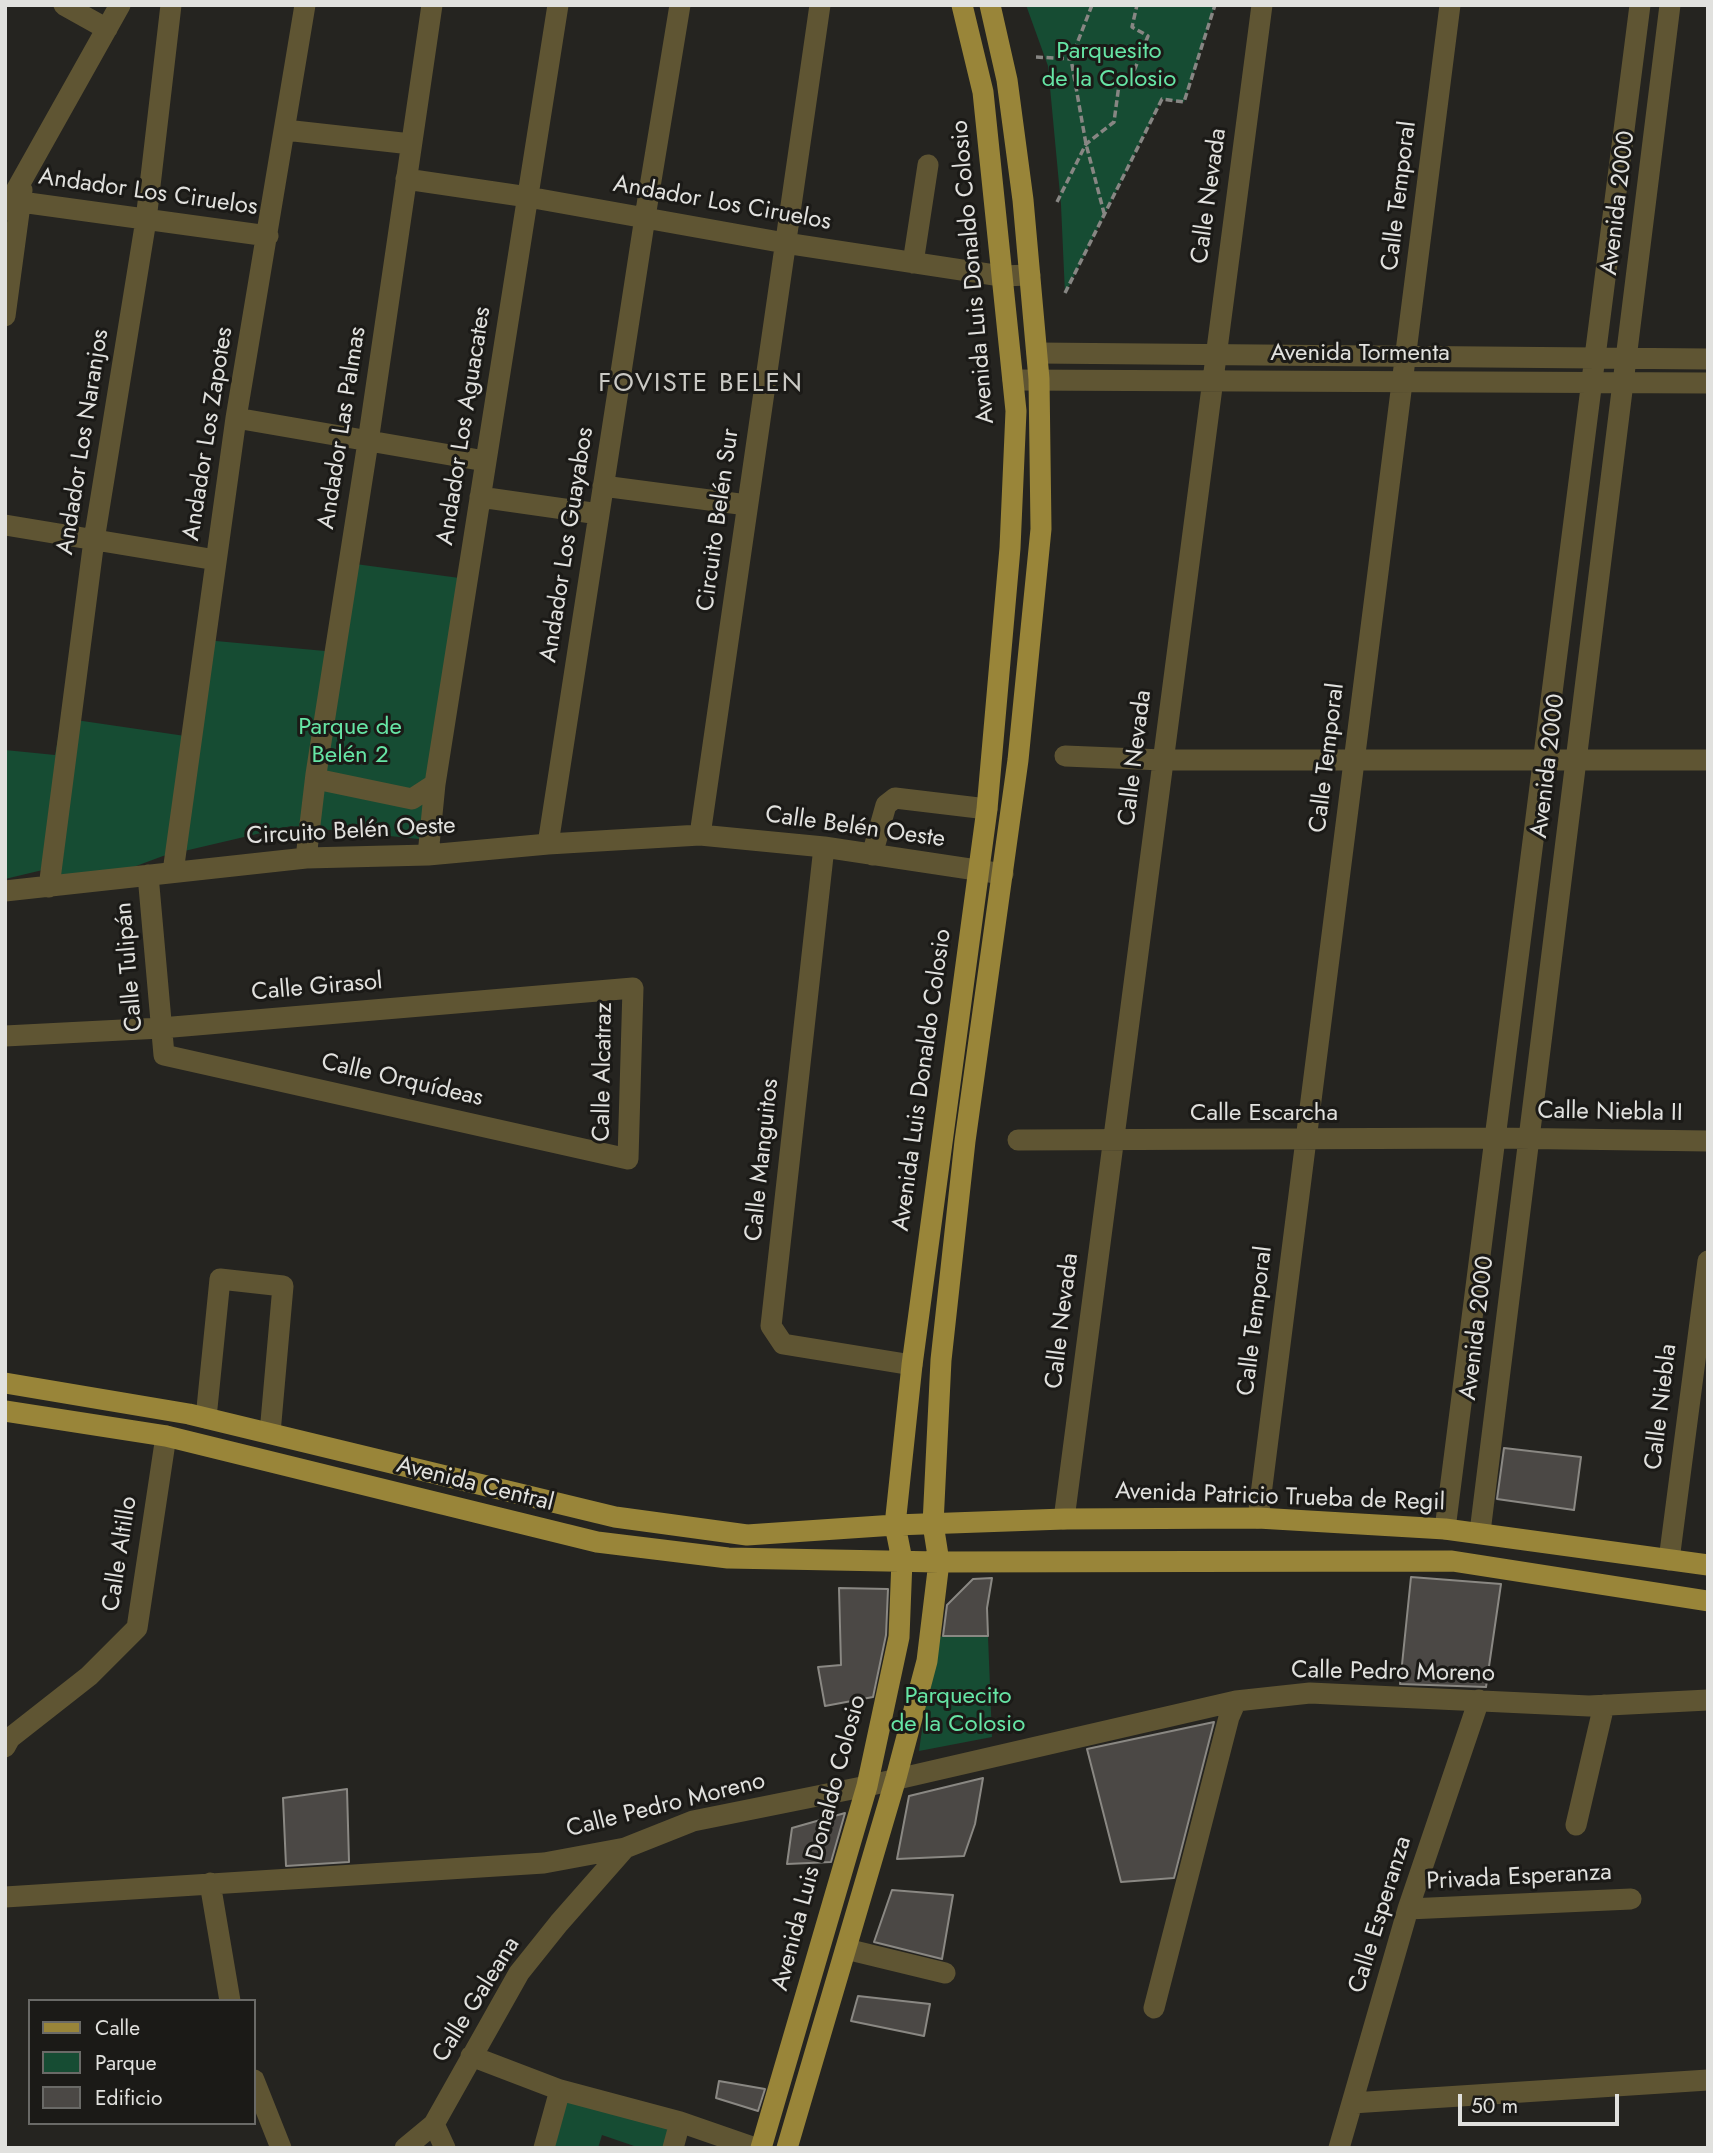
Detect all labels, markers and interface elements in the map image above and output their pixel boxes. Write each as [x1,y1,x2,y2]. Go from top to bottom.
park label: Parquesito de la Colosio [1042,38,1176,94]
street label: Avenida Luis Donaldo Colosio [946,119,1002,425]
street label: Calle Temporal [1377,120,1423,272]
street label: Calle Nevada [1186,126,1234,266]
street label: Avenida 2000 [1596,129,1642,277]
street label: Andador Los Ciruelos [37,163,259,223]
street label: Andador Los Ciruelos [611,171,833,237]
street label: Andador Los Aguacates [432,305,498,547]
street label: Andador Los Zapotes [178,325,240,543]
street label: Andador Las Palmas [313,325,373,531]
street label: Andador Los Naranjos [52,327,116,557]
street label: Avenida Tormenta [1270,340,1450,368]
district label: FOVISTE BELEN [600,369,802,401]
street label: Andador Los Guayabos [535,425,601,665]
street label: Circuito Belén Sur [692,427,746,613]
street label: Calle Temporal [1305,682,1351,834]
street label: Calle Nevada [1113,688,1159,828]
street label: Avenida 2000 [1526,692,1572,840]
park label: Parque de Belén 2 [298,714,402,770]
street label: Calle Belén Oeste [763,801,947,855]
street label: Circuito Belén Oeste [246,812,456,852]
street label: Calle Tulipán [110,901,150,1033]
street label: Avenida Luis Donaldo Colosio [888,927,958,1233]
street label: Calle Girasol [250,968,384,1008]
street label: Calle Alcatraz [588,1002,620,1142]
street label: Calle Orquídeas [318,1048,486,1114]
street label: Calle Manguitos [740,1077,786,1243]
street label: Calle Niebla II [1537,1097,1683,1129]
street label: Calle Escarcha [1190,1100,1338,1128]
street label: Calle Temporal [1233,1245,1279,1397]
street label: Calle Nevada [1040,1251,1086,1391]
street label: Avenida 2000 [1455,1254,1501,1402]
street label: Calle Niebla [1640,1342,1684,1472]
street label: Avenida Central [393,1452,557,1518]
street label: Avenida Patricio Trueba de Regil [1115,1478,1445,1518]
street label: Calle Altillo [98,1494,144,1614]
street label: Calle Pedro Moreno [1291,1657,1495,1689]
park label: Parquecito de la Colosio [891,1683,1025,1739]
street label: Avenida Luis Donaldo Colosio [767,1692,873,1994]
street label: Calle Pedro Moreno [564,1767,768,1845]
street label: Calle Esperanza [1343,1833,1419,1997]
street label: Privada Esperanza [1426,1859,1612,1897]
street label: Calle Galeana [427,1932,527,2068]
legend [28,1999,256,2125]
text: Calle [95,2013,140,2043]
text: Parque [95,2048,157,2078]
scale bar [1461,2080,1622,2124]
text: Edificio [95,2083,162,2113]
text: 50 m [1471,2091,1518,2121]

